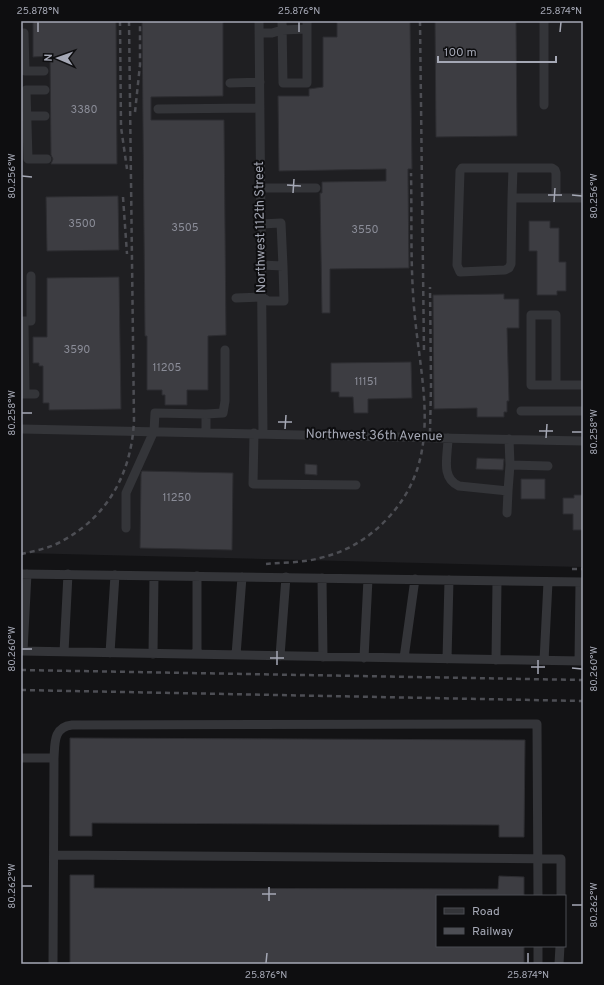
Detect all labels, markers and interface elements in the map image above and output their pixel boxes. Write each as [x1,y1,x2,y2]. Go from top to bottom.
text: 25.878°N [17,5,59,18]
text: 25.876°N [278,5,320,18]
text: 25.874°N [540,5,582,18]
north arrow [38,38,78,78]
scale bar [438,38,556,64]
text: 100 m [444,45,477,61]
text: N [42,53,56,62]
house number: 3380 [71,103,97,117]
text: 80.256°W [6,153,19,199]
street label: Northwest 112th Street [252,161,270,293]
text: 80.256°W [588,173,601,219]
house number: 3500 [68,217,96,231]
house number: 3505 [171,221,199,235]
house number: 3550 [351,223,379,237]
house number: 3590 [64,343,90,357]
house number: 11205 [153,361,182,375]
house number: 11151 [354,375,378,389]
text: 80.258°W [6,390,19,436]
text: 80.258°W [588,409,601,455]
street label: Northwest 36th Avenue [305,427,443,445]
house number: 11250 [163,491,191,505]
text: 80.260°W [6,626,19,672]
text: 80.260°W [588,646,601,692]
text: 80.262°W [6,863,19,909]
text: 80.262°W [588,882,601,928]
legend [436,895,566,947]
text: Road [472,904,500,920]
text: Railway [472,924,513,940]
text: 25.876°N [245,969,287,982]
text: 25.874°N [507,969,549,982]

